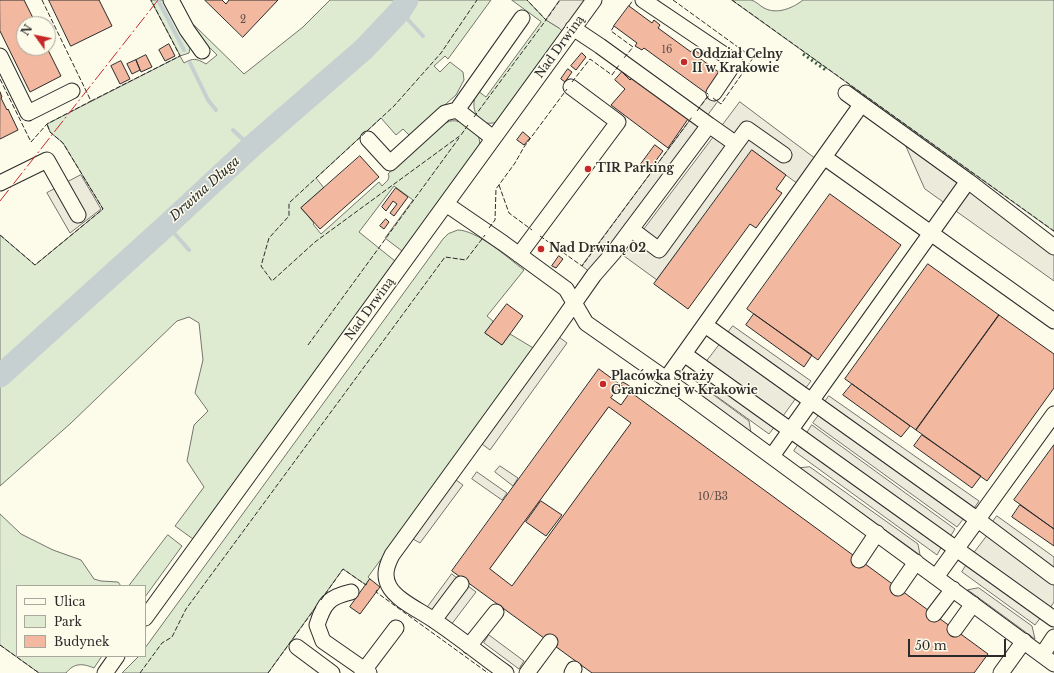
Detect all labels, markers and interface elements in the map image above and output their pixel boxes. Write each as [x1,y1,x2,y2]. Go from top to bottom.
street label: Nad Drwiną [532,13,588,81]
house number: 2 [240,14,246,26]
north arrow [16,16,56,56]
text: N [18,22,35,38]
house number: 16 [662,44,672,56]
place label: Oddział Celny II w Krakowie [692,48,783,76]
marker: Oddział Celny II w Krakowie [679,57,689,67]
water label: Drwina Długa [167,153,243,225]
place label: TIR Parking [596,162,674,176]
marker: TIR Parking [583,164,593,174]
place label: Nad Drwiną 02 [549,242,646,256]
marker: Nad Drwiną 02 [536,244,546,254]
street label: Nad Drwiną [342,275,398,343]
place label: Placówka Straży Granicznej w Krakowie [611,370,758,398]
marker: Placówka Straży Granicznej w Krakowie [598,379,608,389]
house number: 10/B3 [698,491,728,503]
legend [16,585,146,657]
text: Ulica [54,594,85,609]
text: Park [54,614,82,629]
scale bar [910,631,1008,657]
text: Budynek [54,634,109,649]
text: 50 m [915,638,947,653]

